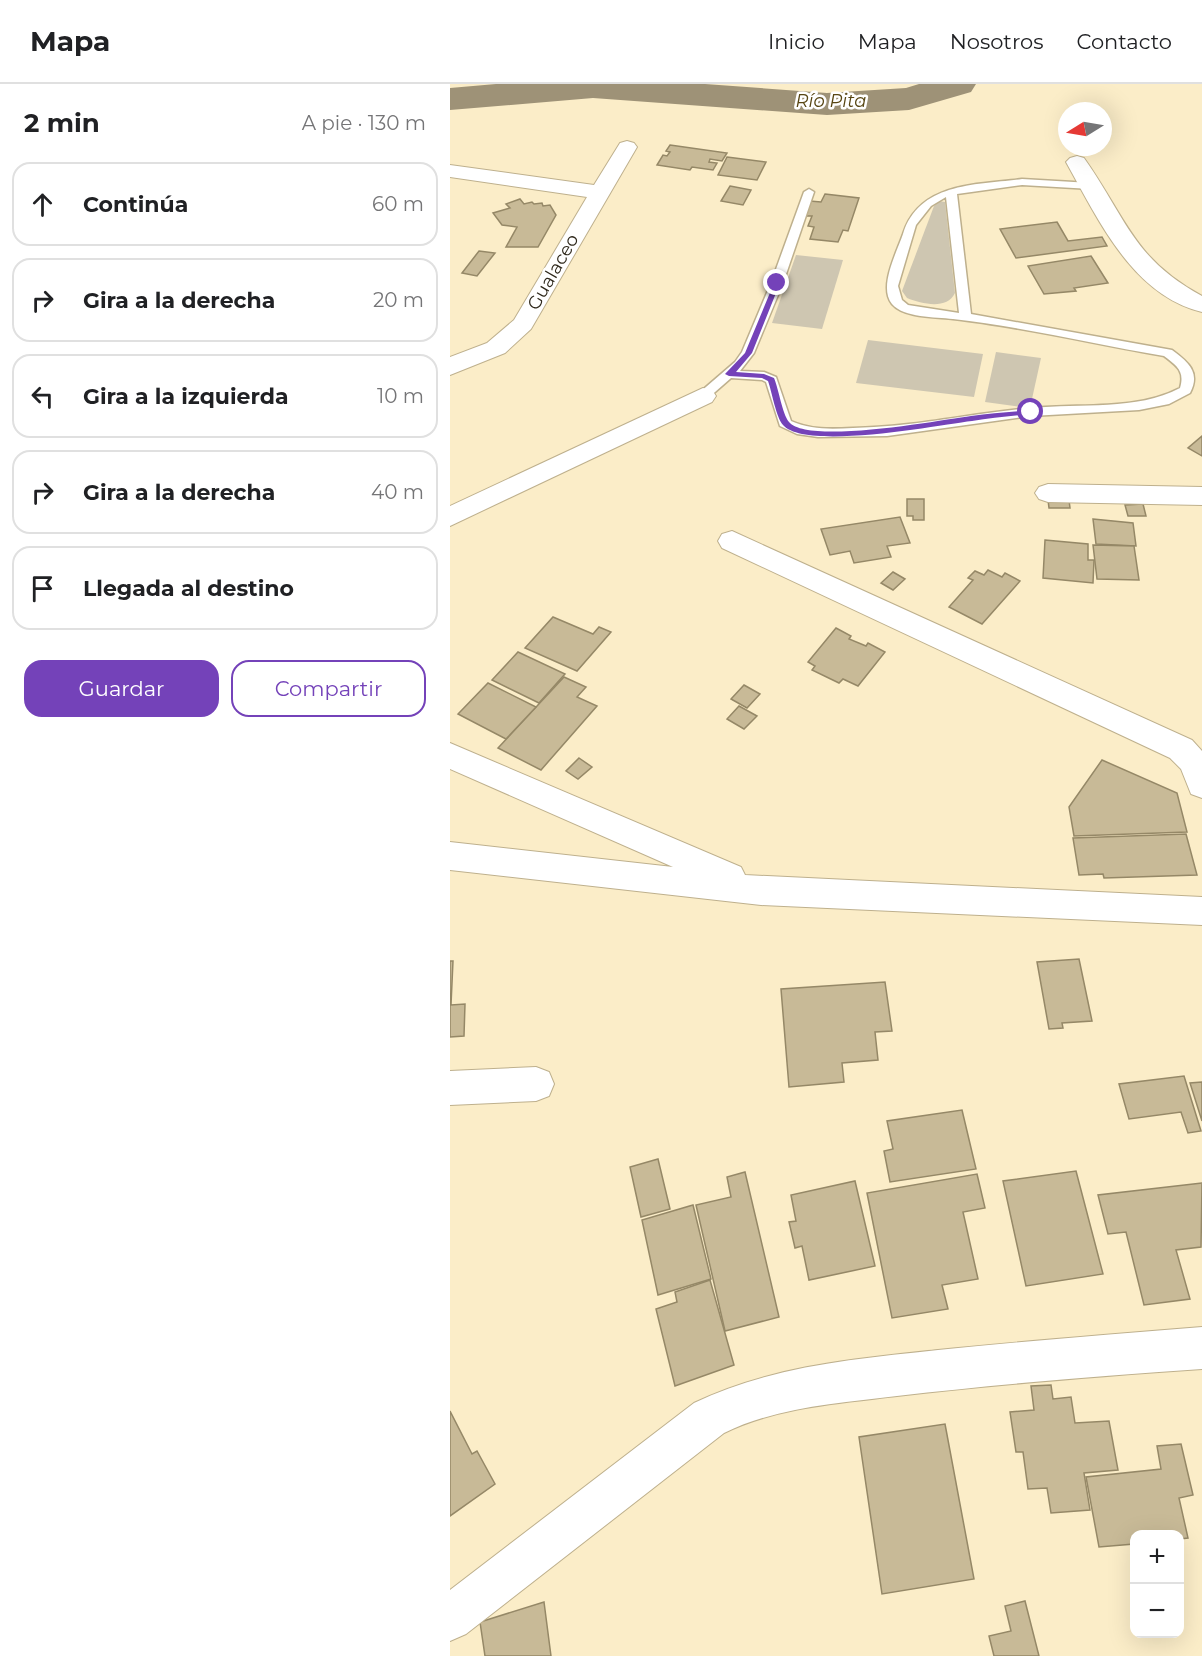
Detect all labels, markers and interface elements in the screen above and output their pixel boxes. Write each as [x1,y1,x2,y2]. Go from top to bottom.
text: Mapa [30,24,110,58]
text: Inicio [768,29,825,54]
text: Mapa [858,29,917,54]
text: Nosotros [950,29,1043,54]
text: Contacto [1076,29,1172,54]
water label: Río Pita [796,90,866,112]
north arrow [1058,102,1112,156]
text: 2 min [24,107,100,139]
text: A pie · 130 m [302,111,426,135]
icon: ahead [26,188,59,221]
text: Continúa [83,191,188,218]
text: 60 m [372,192,424,216]
street label: Gualaceo [522,230,584,314]
route end [763,269,789,295]
icon: right [26,284,59,317]
text: Gira a la derecha [83,287,275,314]
text: 20 m [373,288,424,312]
icon: left [26,380,59,413]
text: Gira a la izquierda [83,383,289,410]
text: 10 m [377,384,424,408]
route start [1017,398,1043,424]
icon: right [26,476,59,509]
text: Gira a la derecha [83,479,275,506]
text: 40 m [371,480,424,504]
icon: arrive [26,572,59,605]
text: Llegada al destino [83,575,294,602]
button: Guardar [24,660,219,717]
button: Compartir [231,660,426,717]
map controls [1130,1530,1184,1638]
button: + [1130,1530,1184,1584]
button: − [1130,1584,1184,1638]

